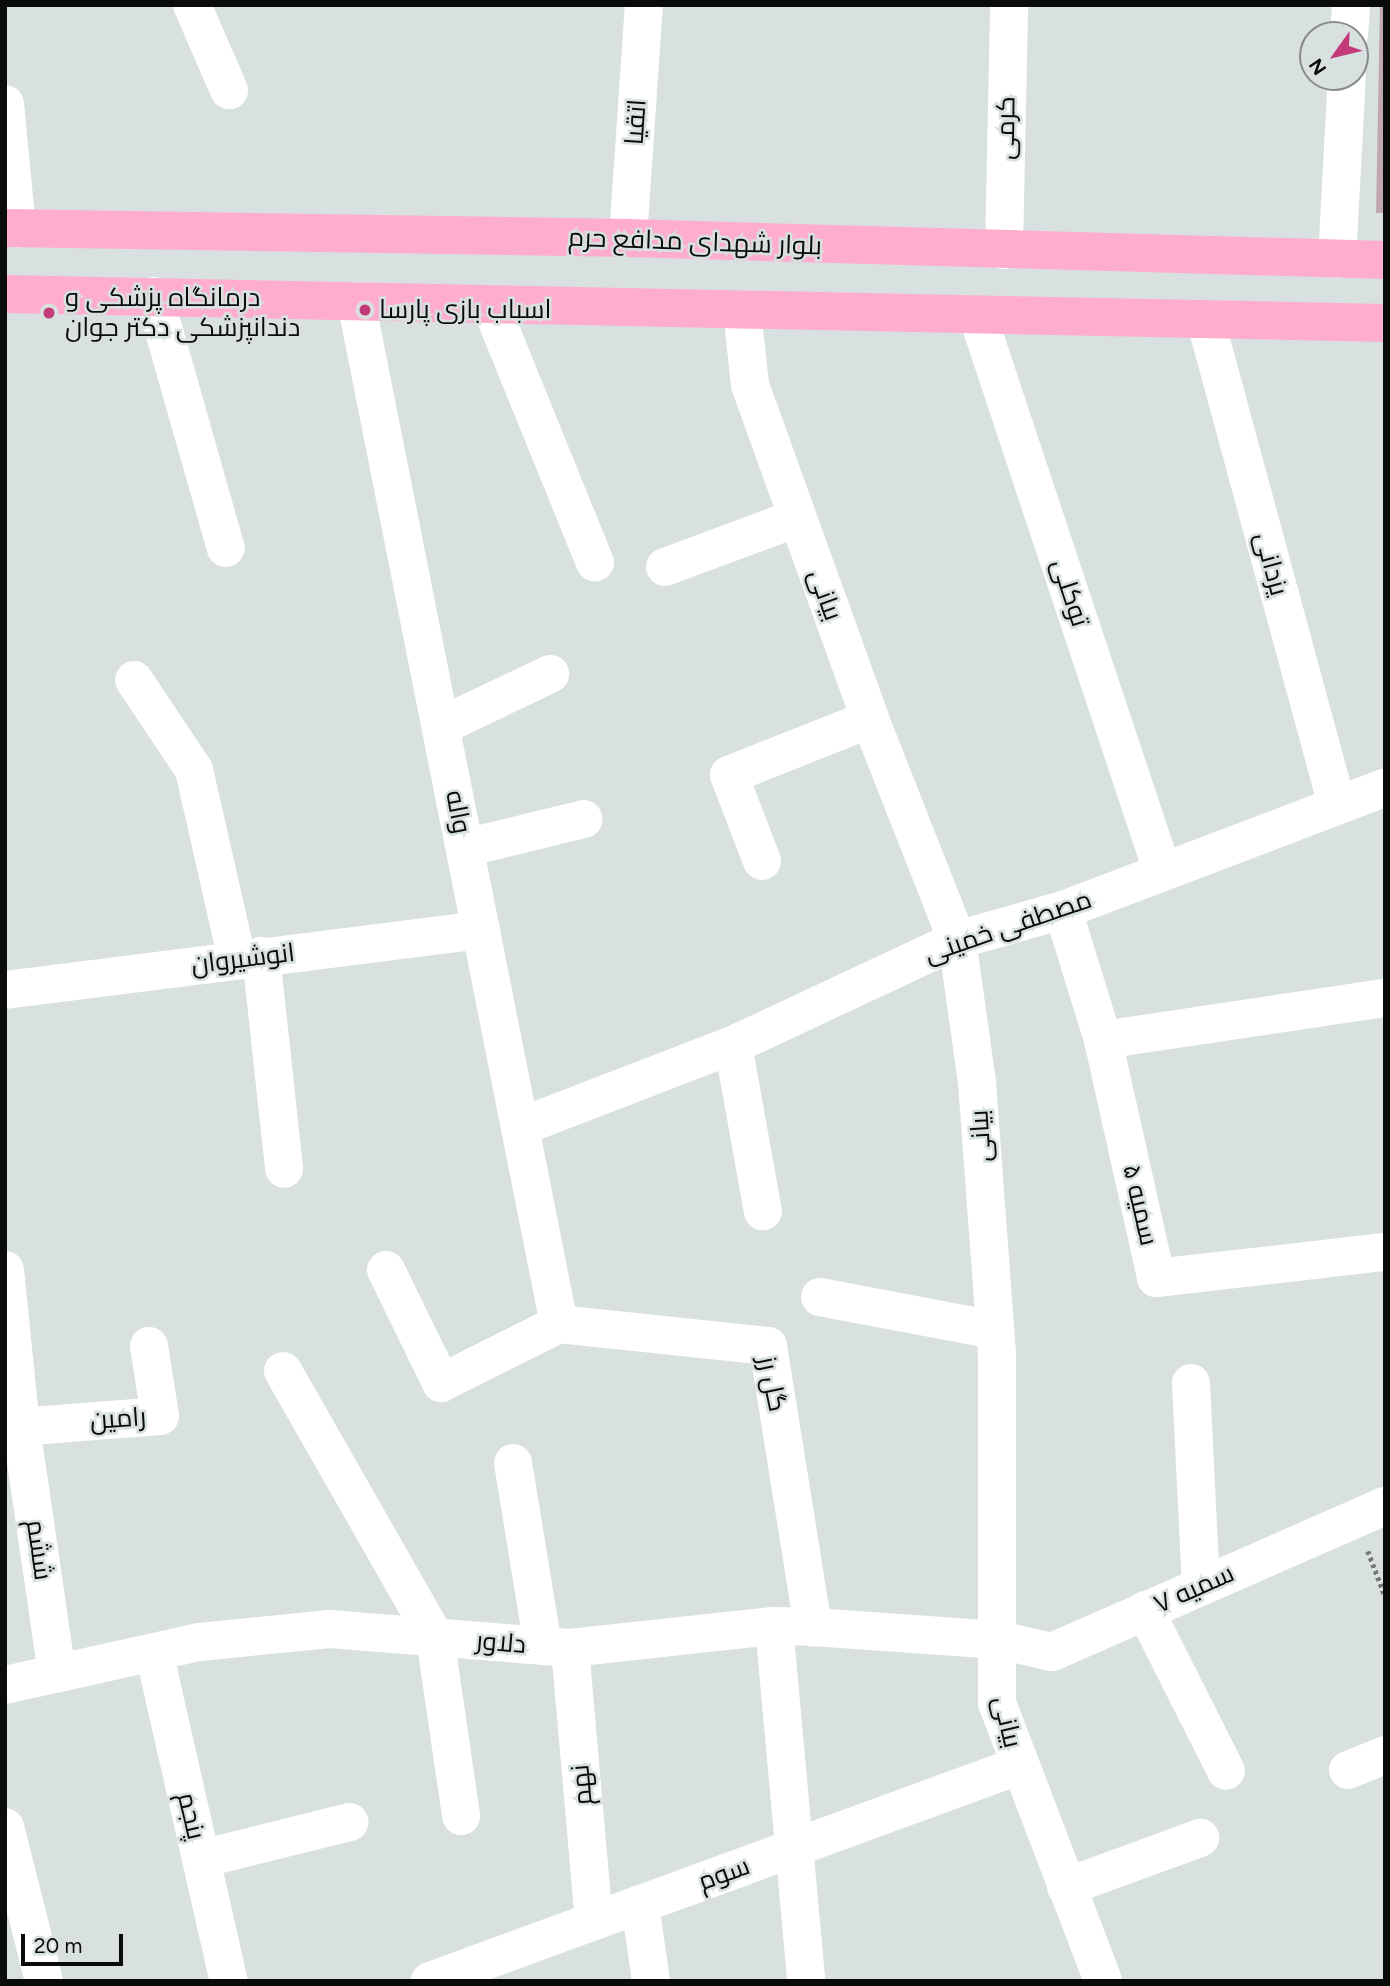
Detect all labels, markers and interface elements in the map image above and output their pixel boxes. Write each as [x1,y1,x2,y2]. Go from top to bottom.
north arrow [1299,21,1369,91]
text: N [1304,54,1331,79]
street label: کرمی [990,96,1022,160]
street label: اتقیا [619,98,653,146]
street label: بلوار شهدای مدافع حرم [567,222,823,262]
place label: درمانگاه پزشکی و دندانپزشکی دکتر جوان [65,282,300,344]
place label: اسباب بازی پارسا [379,294,552,326]
marker: اسباب بازی پارسا [357,302,373,318]
marker: درمانگاه پزشکی و دندانپزشکی دکتر جوان [39,303,59,323]
street label: یزدانی [1248,529,1294,599]
street label: توکلی [1044,555,1096,631]
street label: بیانی [801,565,849,625]
street label: واله [439,788,477,836]
street label: مصطفی خمینی [920,884,1096,970]
street label: انوشیروان [189,937,297,981]
street label: بیانی [964,1109,998,1163]
street label: سمیه ۵ [1116,1161,1164,1249]
street label: گل رز [751,1353,793,1415]
street label: رامین [89,1401,147,1437]
street label: ششم [19,1518,59,1582]
street label: سمیه ۷ [1149,1558,1239,1620]
street label: دلاور [475,1625,527,1661]
street label: بیانی [986,1693,1028,1751]
street label: نهم [565,1763,599,1807]
street label: پنجم [170,1789,212,1843]
street label: سوم [694,1850,754,1898]
scale bar [24,1920,126,1964]
text: 20 m [34,1933,82,1958]

